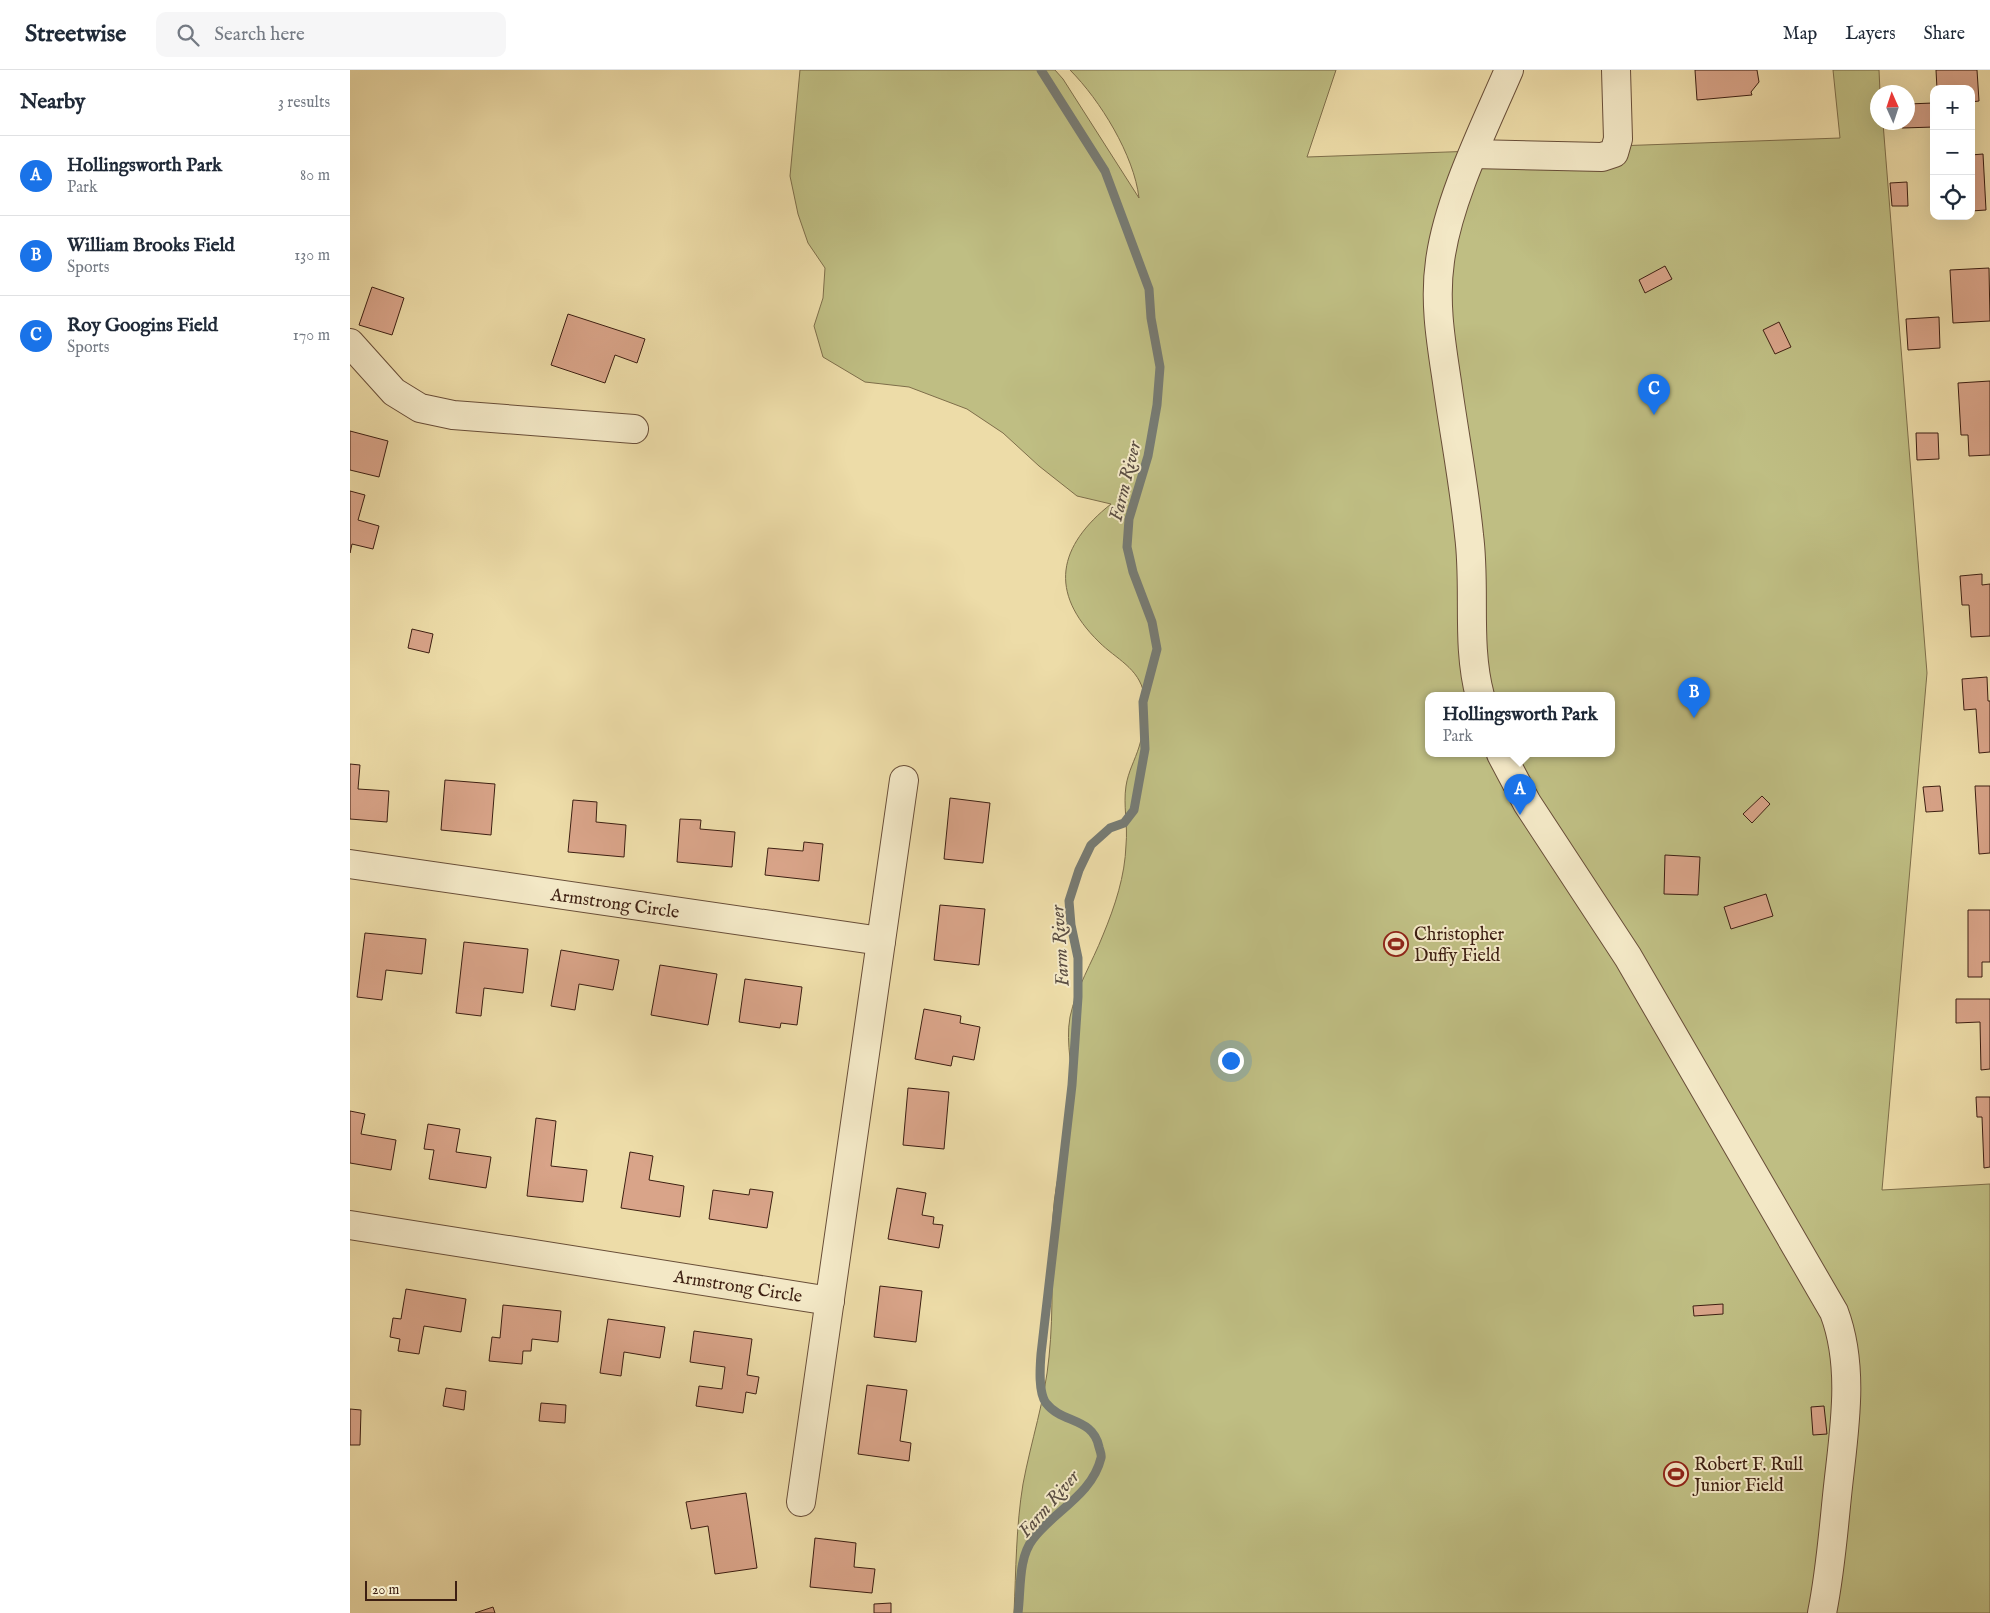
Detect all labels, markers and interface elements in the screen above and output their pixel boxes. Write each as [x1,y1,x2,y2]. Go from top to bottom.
search box [156,12,506,57]
text: Streetwise [25,19,126,50]
icon: search [174,21,202,49]
text: Search here [214,23,305,47]
text: Map [1783,23,1817,46]
text: Layers [1845,23,1896,46]
text: Share [1924,23,1965,46]
north arrow [1870,85,1915,130]
map controls [1930,85,1975,220]
button: + [1930,85,1975,130]
text: Nearby [20,89,85,116]
text: 3 results [278,93,330,113]
button: − [1930,130,1975,175]
text: Hollingsworth Park [67,154,222,178]
text: A [31,166,41,186]
text: 80 m [300,166,330,186]
button: locate [1930,175,1975,220]
text: Park [67,178,97,198]
text: William Brooks Field [67,234,235,258]
text: B [31,246,41,266]
text: 130 m [294,246,330,266]
text: Sports [67,258,109,278]
text: Roy Googins Field [67,314,218,338]
text: C [30,326,42,346]
text: 170 m [293,326,330,346]
text: Sports [67,338,109,358]
pin: C [1638,374,1670,415]
water label: Farm River [1104,437,1148,524]
pin: B [1678,677,1710,718]
popup [1425,692,1615,757]
text: Hollingsworth Park [1442,703,1598,727]
text: Park [1442,727,1473,747]
pin: A [1504,774,1536,815]
street label: Armstrong Circle [548,884,681,925]
water label: Farm River [1046,903,1076,987]
place label: Christopher Duffy Field [1414,924,1504,968]
sports icon: Christopher Duffy Field [1383,931,1409,957]
your location [1218,1048,1244,1074]
street label: Armstrong Circle [671,1266,804,1309]
place label: Robert F. Rull Junior Field [1692,1454,1803,1498]
sports icon: Robert F. Rull Junior Field [1663,1461,1689,1487]
water label: Farm River [1014,1464,1086,1543]
scale bar [365,1578,458,1601]
text: 20 m [372,1581,399,1599]

